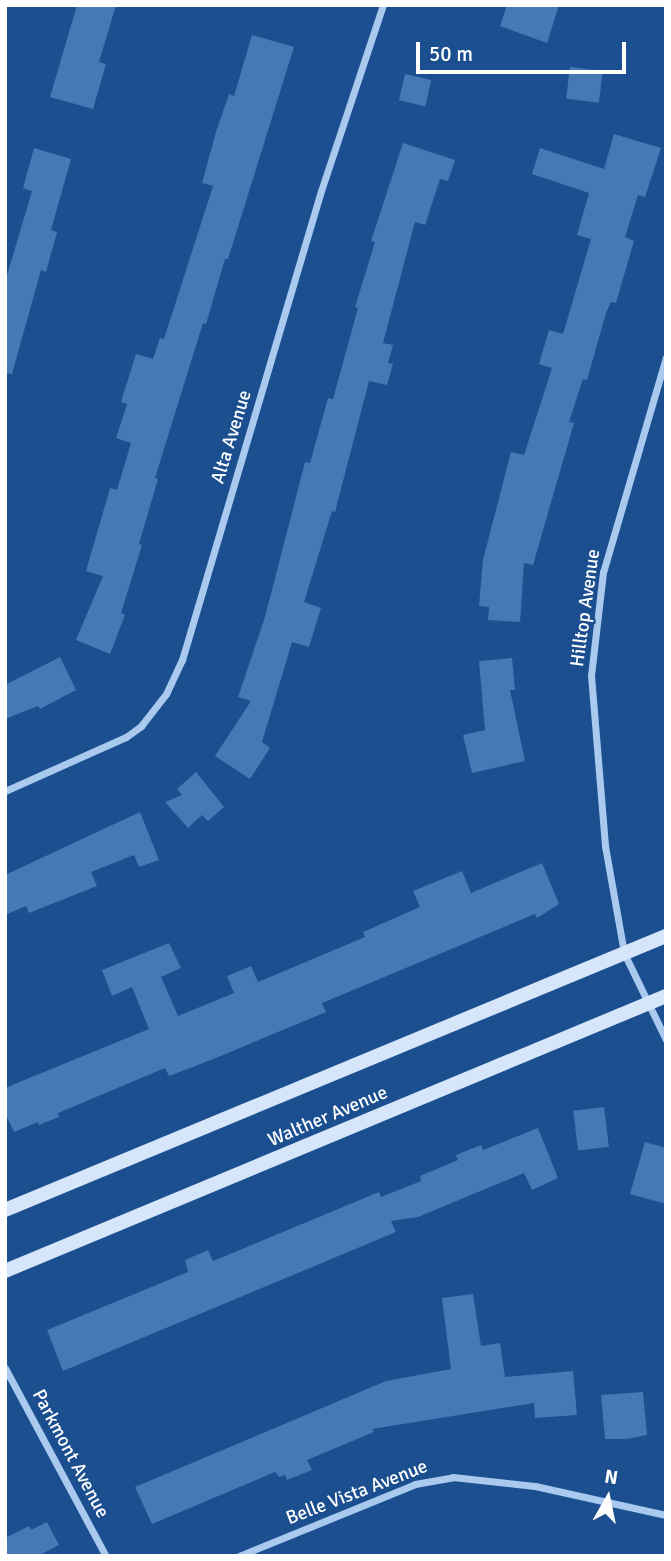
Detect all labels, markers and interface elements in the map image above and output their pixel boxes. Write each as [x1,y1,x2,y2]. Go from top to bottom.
scale bar [419,28,629,72]
text: 50 m [429,41,473,67]
street label: Alta Avenue [207,387,257,487]
street label: Hilltop Avenue [566,548,606,668]
street label: Walther Avenue [265,1082,391,1152]
street label: Parkmont Avenue [27,1386,113,1522]
street label: Belle Vista Avenue [283,1456,431,1530]
north arrow [573,1463,643,1533]
text: N [603,1464,620,1490]

